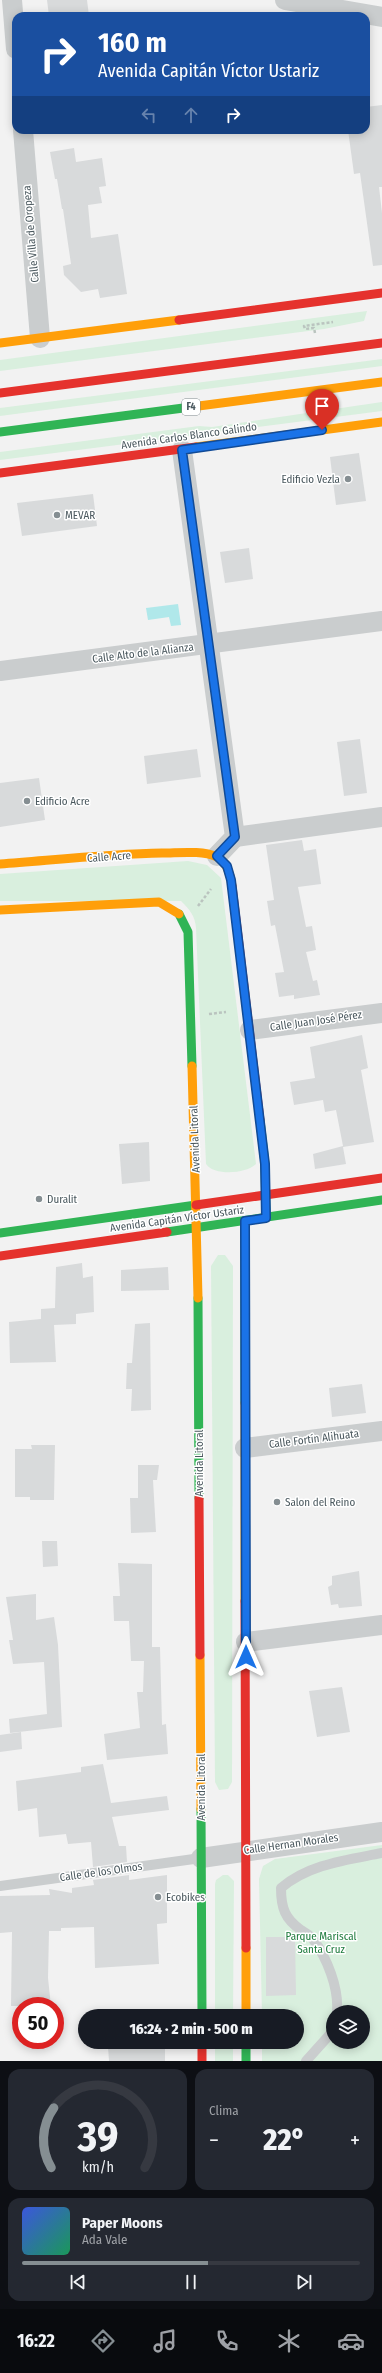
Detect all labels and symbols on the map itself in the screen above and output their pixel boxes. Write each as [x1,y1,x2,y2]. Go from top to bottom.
street label: Calle Villa de Oropeza [20,185,42,283]
pin [305,389,339,430]
road number: F4 [182,399,200,415]
street label: Avenida Carlos Blanco Galindo [120,420,258,452]
place label: Edificio Vezla [282,473,340,486]
marker: Edificio Vezla [343,474,353,484]
place label: MEVAR [65,509,95,522]
marker: MEVAR [52,510,62,520]
street label: Calle Alto de la Alianza [92,640,194,666]
place label: Edificio Acre [35,795,90,808]
marker: Edificio Acre [22,796,32,806]
street label: Calle Acre [87,849,131,865]
street label: Calle Juan José Pérez [269,1008,363,1034]
street label: Avenida Litoral [187,1105,203,1173]
place label: Duralit [47,1193,78,1206]
marker: Duralit [34,1194,44,1204]
street label: Avenida Capitán Víctor Ustariz [109,1203,245,1235]
street label: Calle Fortín Alihuata [268,1427,360,1451]
street label: Avenida Litoral [193,1429,206,1497]
place label: Salon del Reino [285,1496,355,1509]
marker: Salon del Reino [272,1497,282,1507]
position arrow [225,1636,267,1678]
street label: Avenida Litoral [195,1753,208,1821]
street label: Calle Hernan Morales [243,1831,339,1857]
street label: Calle de los Olmos [59,1860,143,1884]
place label: Ecobikes [166,1891,205,1904]
marker: Ecobikes [153,1892,163,1902]
park label: Parque Mariscal Santa Cruz [285,1930,357,1956]
speed limit sign: 50 [12,1997,64,2049]

